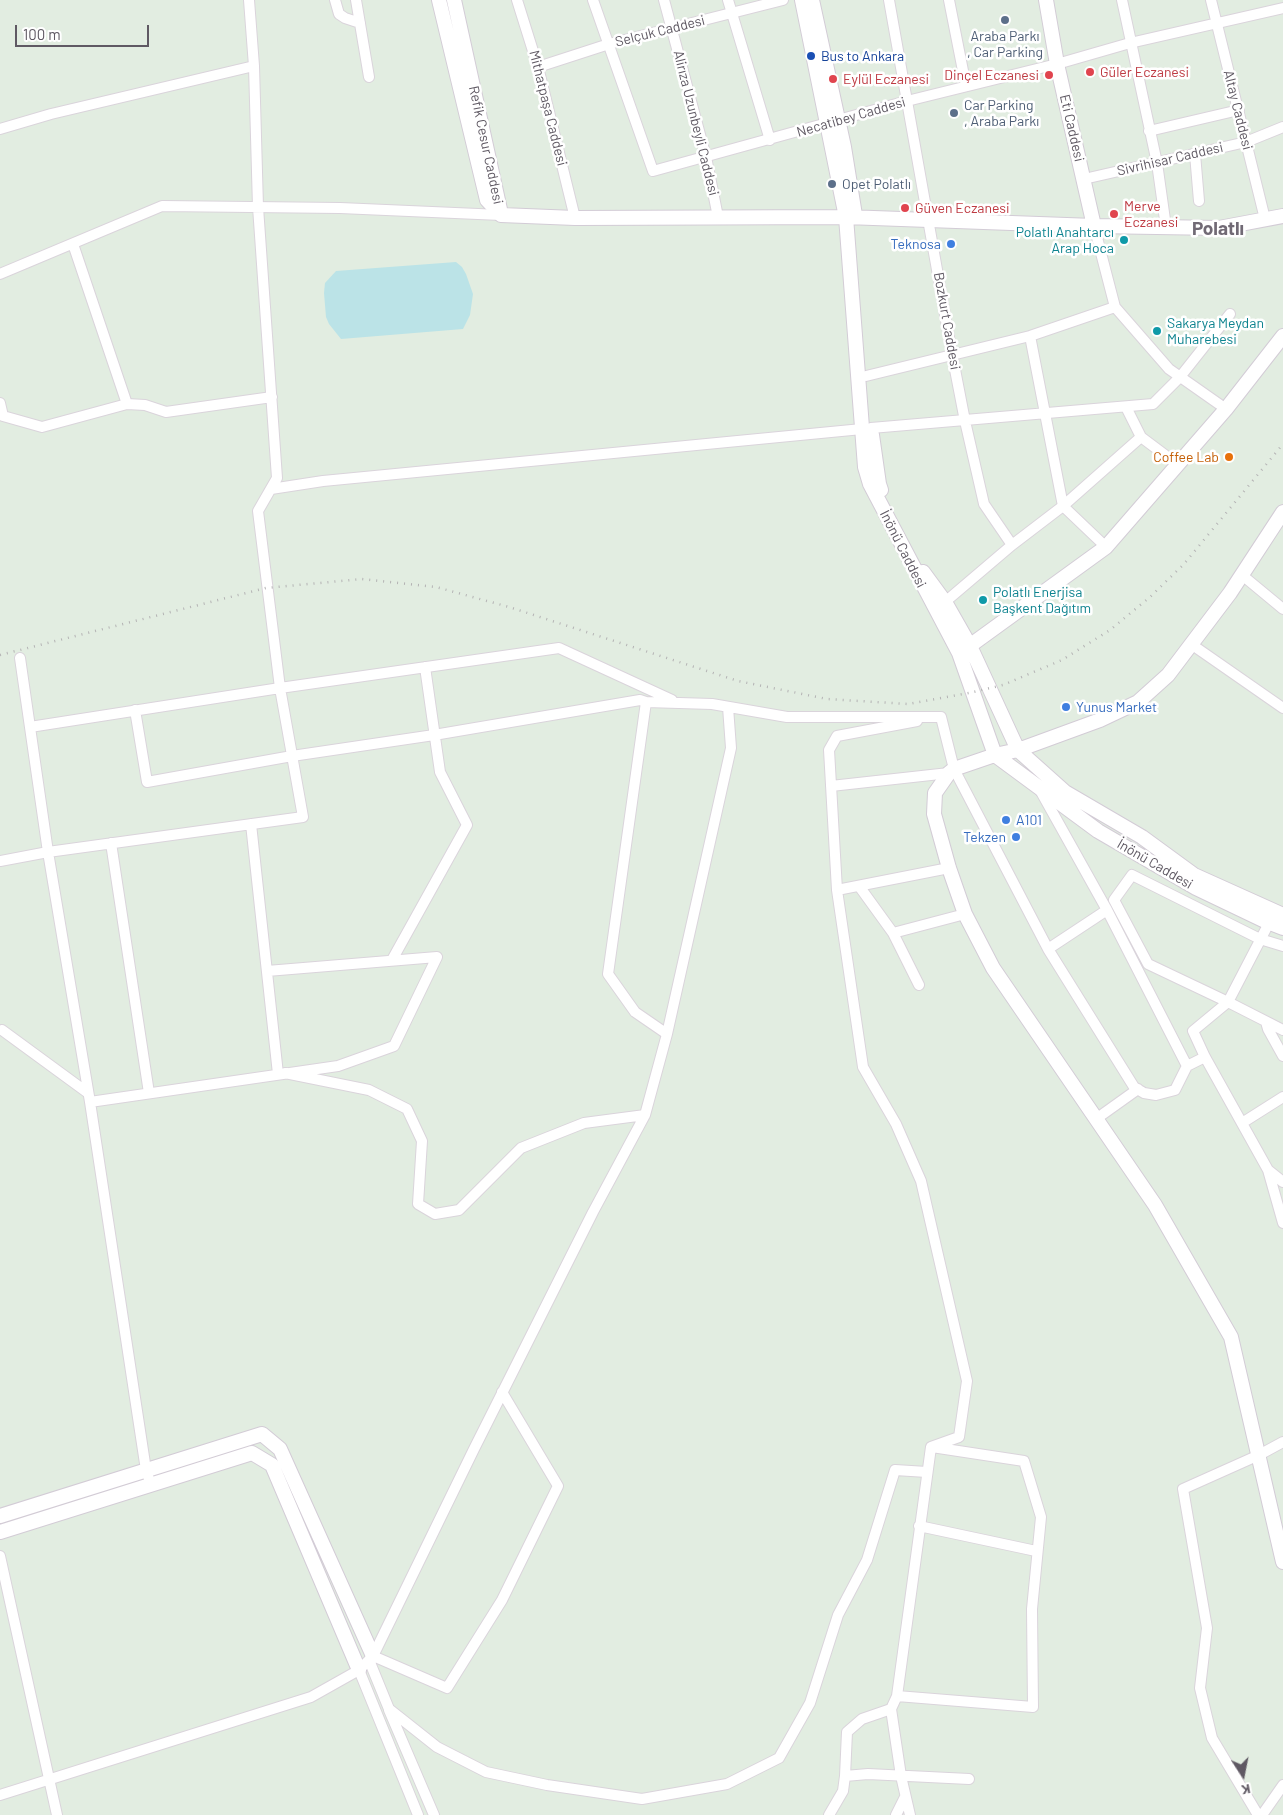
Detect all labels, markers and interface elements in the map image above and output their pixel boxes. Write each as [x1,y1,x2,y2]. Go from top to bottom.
street label: Selçuk Caddesi [613,12,707,50]
marker: Araba Parkı , Car Parking [999,14,1011,26]
scale bar [18,15,151,47]
text: 100 m [23,25,61,43]
place label: Araba Parkı , Car Parking [967,28,1043,60]
street label: Mithatpaşa Caddesi [526,48,570,168]
place label: Bus to Ankara [821,48,904,64]
street label: Alirıza Uzunbeyli Caddesi [670,49,722,197]
marker: Bus to Ankara [805,50,817,62]
place label: Güler Eczanesi [1100,64,1189,80]
marker: Güler Eczanesi [1084,66,1096,78]
place label: Dinçel Eczanesi [944,67,1039,83]
street label: Altay Caddesi [1220,68,1256,152]
marker: Dinçel Eczanesi [1043,69,1055,81]
place label: Eylül Eczanesi [843,71,929,87]
marker: Eylül Eczanesi [827,73,839,85]
street label: Refik Cesur Caddesi [465,84,507,206]
street label: Necatibey Caddesi [795,93,907,141]
street label: Eti Caddesi [1056,93,1088,163]
place label: Car Parking , Araba Parkı [964,97,1039,130]
marker: Car Parking , Araba Parkı [948,107,960,119]
street label: Sivrihisar Caddesi [1115,139,1225,179]
place label: Opet Polatlı [842,176,911,192]
marker: Opet Polatlı [826,178,838,190]
place label: Merve Eczanesi [1124,198,1178,230]
place label: Güven Eczanesi [915,200,1010,216]
marker: Güven Eczanesi [899,202,911,214]
marker: Merve Eczanesi [1108,208,1120,220]
district label: Polatlı [1192,218,1244,240]
place label: Polatlı Anahtarcı Arap Hoca [1016,224,1114,256]
marker: Polatlı Anahtarcı Arap Hoca [1118,234,1130,246]
place label: Teknosa [891,236,941,252]
marker: Teknosa [945,238,957,250]
street label: Bozkurt Caddesi [930,271,964,371]
place label: Sakarya Meydan Muharebesi [1167,315,1264,348]
marker: Sakarya Meydan Muharebesi [1151,325,1163,337]
place label: Coffee Lab [1153,449,1219,465]
marker: Coffee Lab [1223,451,1235,463]
street label: İnönü Caddesi [876,507,930,591]
place label: Polatlı Enerjisa Başkent Dağıtım [993,584,1091,616]
marker: Polatlı Enerjisa Başkent Dağıtım [977,594,989,606]
place label: Yunus Market [1076,699,1157,715]
marker: Yunus Market [1060,701,1072,713]
place label: A101 [1016,812,1042,828]
marker: A101 [1000,814,1012,826]
place label: Tekzen [963,829,1006,845]
marker: Tekzen [1010,831,1022,843]
street label: İnönü Caddesi [1114,835,1196,893]
north arrow [1218,1750,1268,1800]
text: K [1240,1781,1252,1799]

